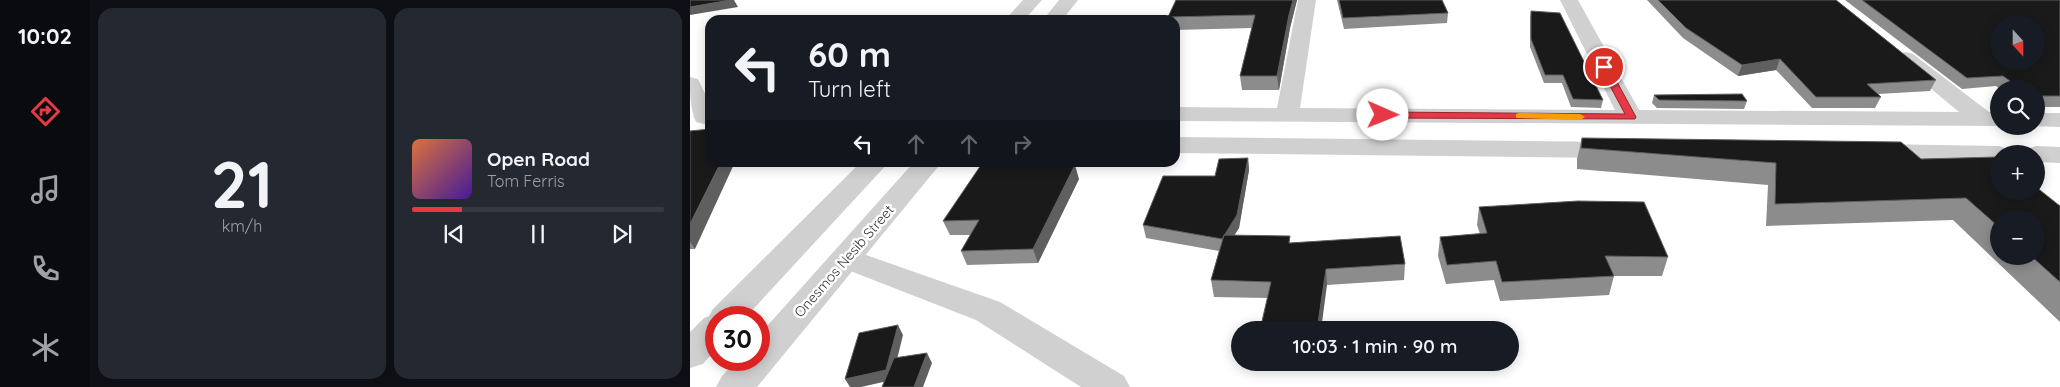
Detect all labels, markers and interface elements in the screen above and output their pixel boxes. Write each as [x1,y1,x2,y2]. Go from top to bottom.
north arrow [1990,15,2045,70]
map controls [1990,15,2045,265]
text: 10:02 [18,22,72,50]
text: 60 m [808,32,891,76]
icon: left [725,35,790,100]
pin [1583,46,1625,88]
icon: arrive [1590,53,1618,81]
text: Turn left [808,75,891,103]
button: search [1990,80,2045,135]
position arrow [1356,88,1408,140]
icon: directions [28,94,63,129]
icon: left [849,130,877,158]
icon: ahead [902,130,930,158]
icon: ahead [955,130,983,158]
icon: right [1008,130,1036,158]
text: 21 [211,143,273,224]
button: + [1990,145,2045,200]
text: Open Road [487,147,590,171]
text: Tom Ferris [487,171,564,191]
icon: music [28,172,63,207]
street label: Onesmos Nesib Street [790,201,898,321]
button: − [1990,210,2045,265]
text: km/h [222,216,262,236]
icon: previous [440,220,468,248]
icon: pause [524,220,552,248]
icon: next [608,220,636,248]
icon: phone [28,251,63,286]
speed limit sign: 30 [705,306,770,371]
icon: climate [28,330,63,365]
text: 10:03 · 1 min · 90 m [1293,334,1457,358]

